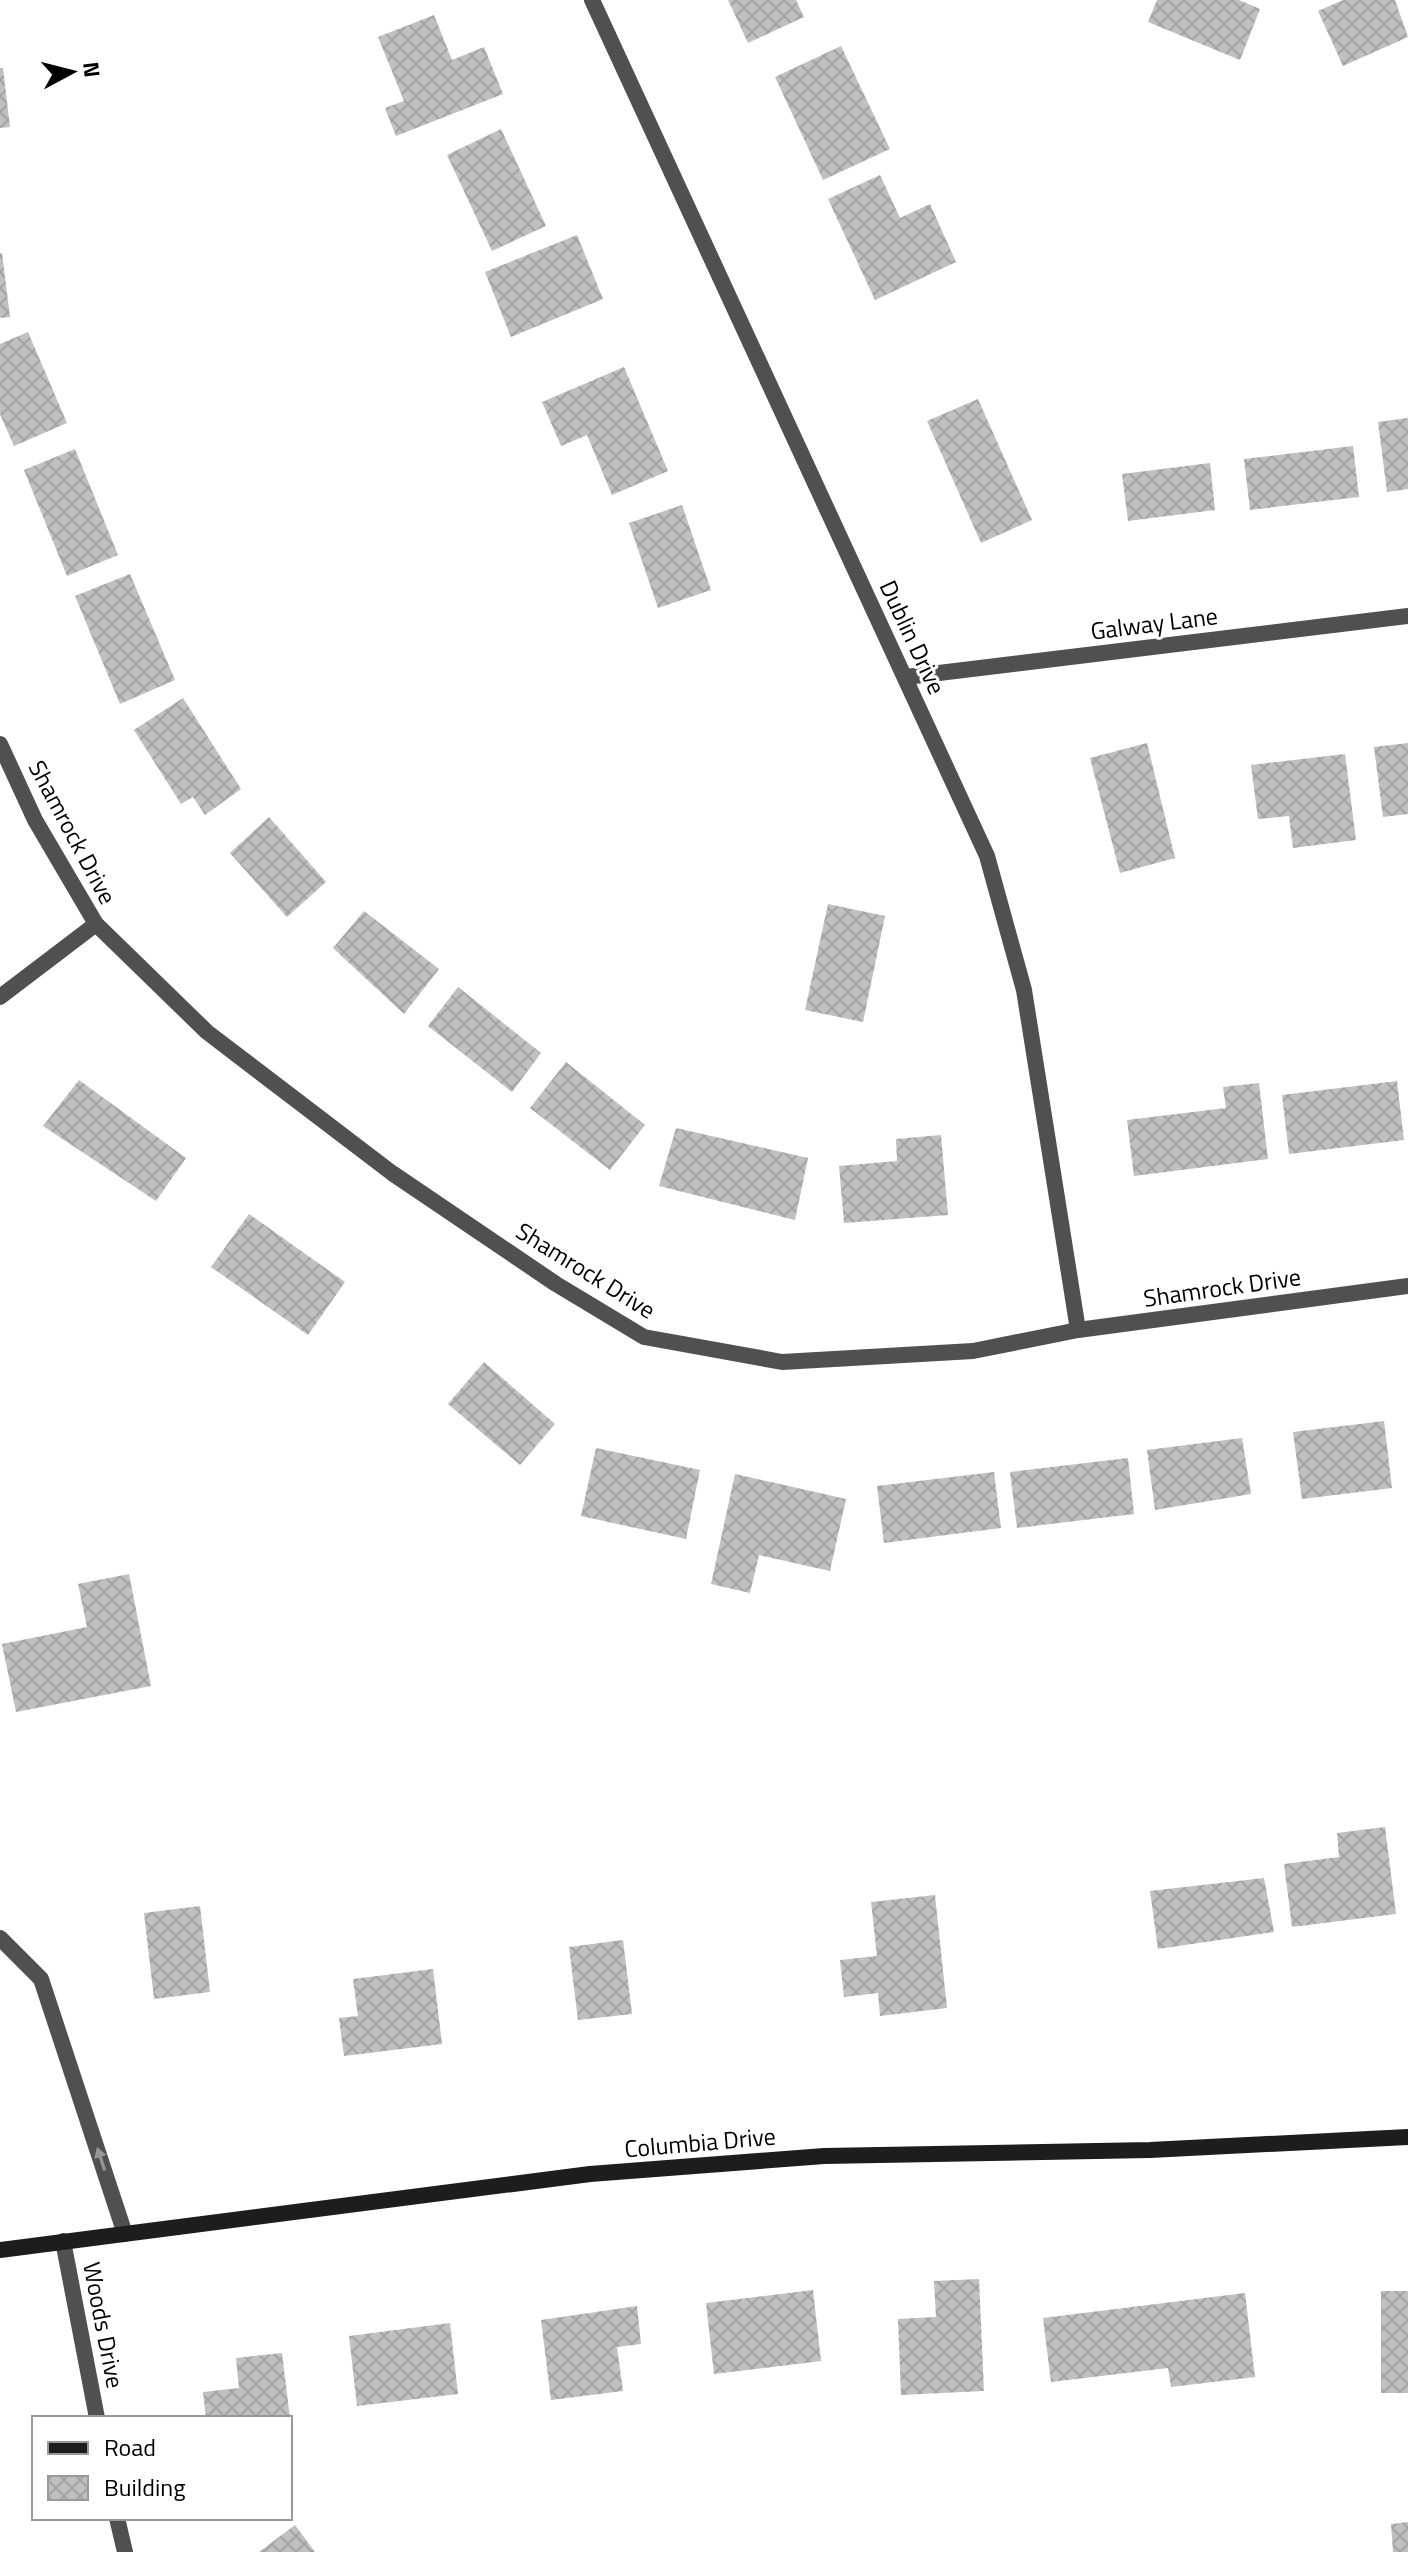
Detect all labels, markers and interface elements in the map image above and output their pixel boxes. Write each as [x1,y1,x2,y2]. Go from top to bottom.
north arrow [32,32,112,112]
text: N [74,60,110,79]
street label: Dublin Drive [871,574,955,700]
street label: Galway Lane [1088,597,1220,649]
street label: Shamrock Drive [20,754,126,910]
street label: Shamrock Drive [509,1213,663,1327]
street label: Shamrock Drive [1141,1258,1303,1316]
street label: Columbia Drive [623,2117,777,2167]
one-way arrow [95,2147,107,2171]
street label: Woods Drive [74,2259,134,2391]
legend [32,2416,292,2520]
text: Road [104,2429,156,2465]
text: Building [104,2469,186,2505]

